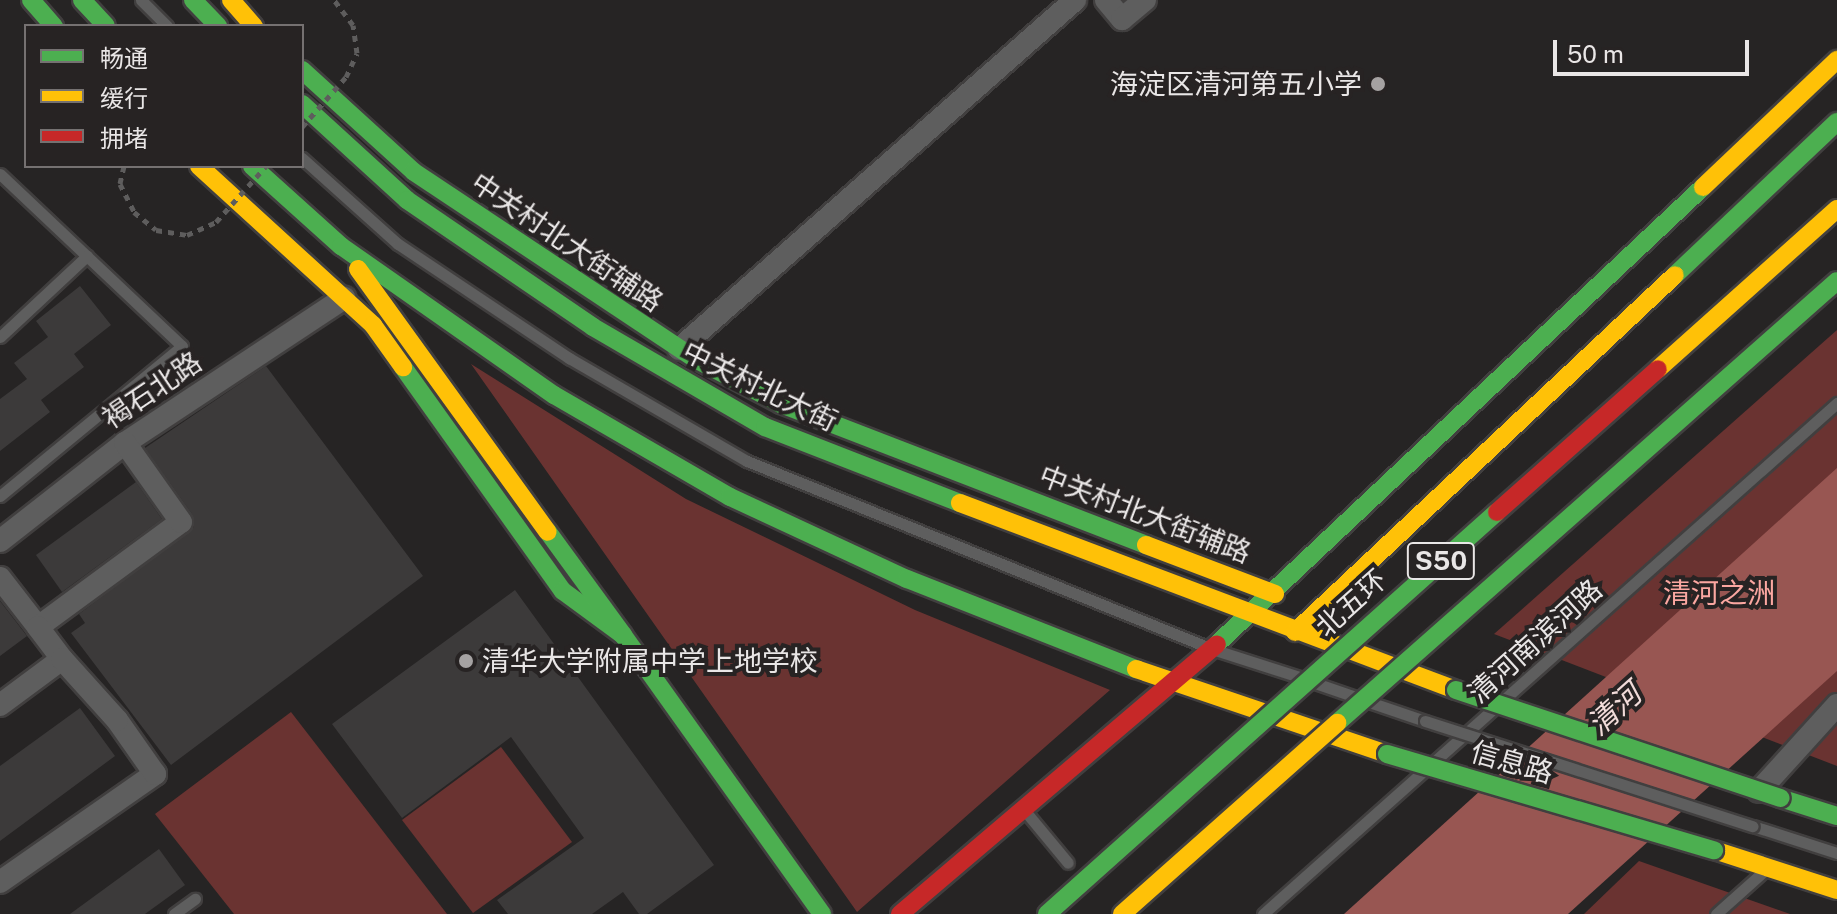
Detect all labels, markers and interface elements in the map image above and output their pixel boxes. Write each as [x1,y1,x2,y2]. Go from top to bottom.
legend [24,24,304,168]
scale bar [1557,24,1753,74]
text: 50 m [1567,40,1624,68]
text: 畅通 [100,44,148,72]
place label: 海淀区清河第五小学 [1110,67,1362,101]
marker: 海淀区清河第五小学 [1369,75,1387,93]
text: 缓行 [100,84,148,112]
text: 拥堵 [100,124,148,152]
street label: 中关村北大街辅路 [465,165,669,319]
street label: 中关村北大街 [677,334,843,438]
street label: 褐石北路 [96,345,208,435]
street label: 中关村北大街辅路 [1034,458,1256,570]
road number: S50 [1405,539,1477,583]
street label: 北五环 [1309,562,1393,644]
street label: 清河南滨河路 [1461,572,1609,710]
park label: 清河之洲 [1663,576,1775,610]
place label: 清华大学附属中学上地学校 [482,644,818,678]
marker: 清华大学附属中学上地学校 [457,652,475,670]
water label: 清河 [1580,676,1648,742]
street label: 信息路 [1467,734,1557,790]

